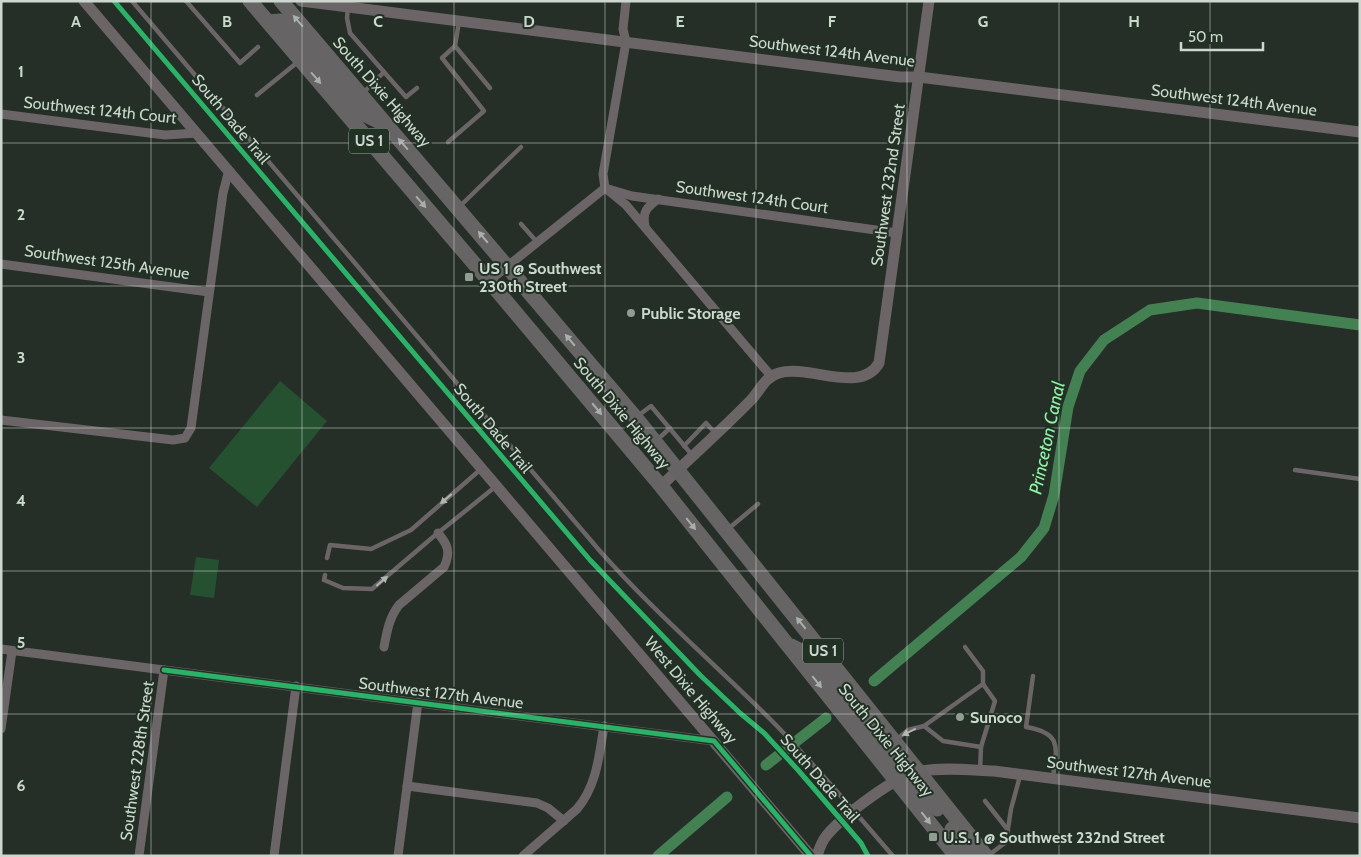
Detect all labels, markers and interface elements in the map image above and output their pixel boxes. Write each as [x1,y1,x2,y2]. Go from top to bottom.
text: A [71,12,81,31]
text: B [222,12,232,31]
text: C [373,12,383,31]
text: D [523,12,535,31]
text: E [675,12,685,31]
text: F [828,12,837,31]
text: G [978,12,988,31]
text: H [1128,12,1140,31]
one-way arrow [292,15,304,27]
scale bar [1181,20,1264,52]
text: 50 m [1188,28,1223,46]
street label: Southwest 124th Avenue [748,31,916,71]
street label: South Dixie Highway [329,33,435,151]
text: 1 [18,62,24,81]
street label: South Dade Trail [188,70,274,168]
one-way arrow [310,72,321,85]
street label: Southwest 124th Avenue [1150,80,1318,120]
street label: Southwest 124th Court [23,93,178,128]
street label: Southwest 232nd Street [867,102,909,267]
road number: US 1 [349,128,389,154]
one-way arrow [398,138,409,151]
street label: Southwest 124th Court [675,177,830,217]
one-way arrow [416,195,427,208]
text: 2 [17,205,25,224]
one-way arrow [477,231,488,244]
street label: Southwest 125th Avenue [23,241,191,283]
place label: US 1 @ Southwest 230th Street [479,259,602,296]
marker: US 1 @ Southwest 230th Street [463,271,475,283]
place label: Public Storage [641,304,740,323]
marker: Public Storage [625,307,637,319]
one-way arrow [565,334,576,347]
text: 3 [17,348,25,367]
street label: South Dixie Highway [570,353,674,473]
street label: South Dade Trail [450,379,536,477]
water label: Princeton Canal [1024,379,1070,496]
one-way arrow [591,403,602,416]
text: 4 [16,491,26,510]
one-way arrow [441,493,453,505]
one-way arrow [686,517,697,530]
one-way arrow [375,576,388,587]
one-way arrow [796,617,807,630]
text: 5 [17,633,25,652]
street label: West Dixie Highway [641,633,741,747]
road number: US 1 [803,638,843,664]
street label: Southwest 127th Avenue [358,673,524,713]
one-way arrow [812,675,823,688]
street label: Southwest 228th Street [116,679,158,842]
street label: South Dixie Highway [835,680,937,800]
place label: Sunoco [970,708,1022,727]
marker: Sunoco [954,711,966,723]
one-way arrow [901,728,916,736]
street label: South Dade Trail [776,730,864,826]
street label: Southwest 127th Avenue [1046,752,1212,792]
text: 6 [17,776,26,795]
one-way arrow [921,811,931,825]
place label: U.S. 1 @ Southwest 232nd Street [943,828,1165,847]
marker: U.S. 1 @ Southwest 232nd Street [927,831,939,843]

